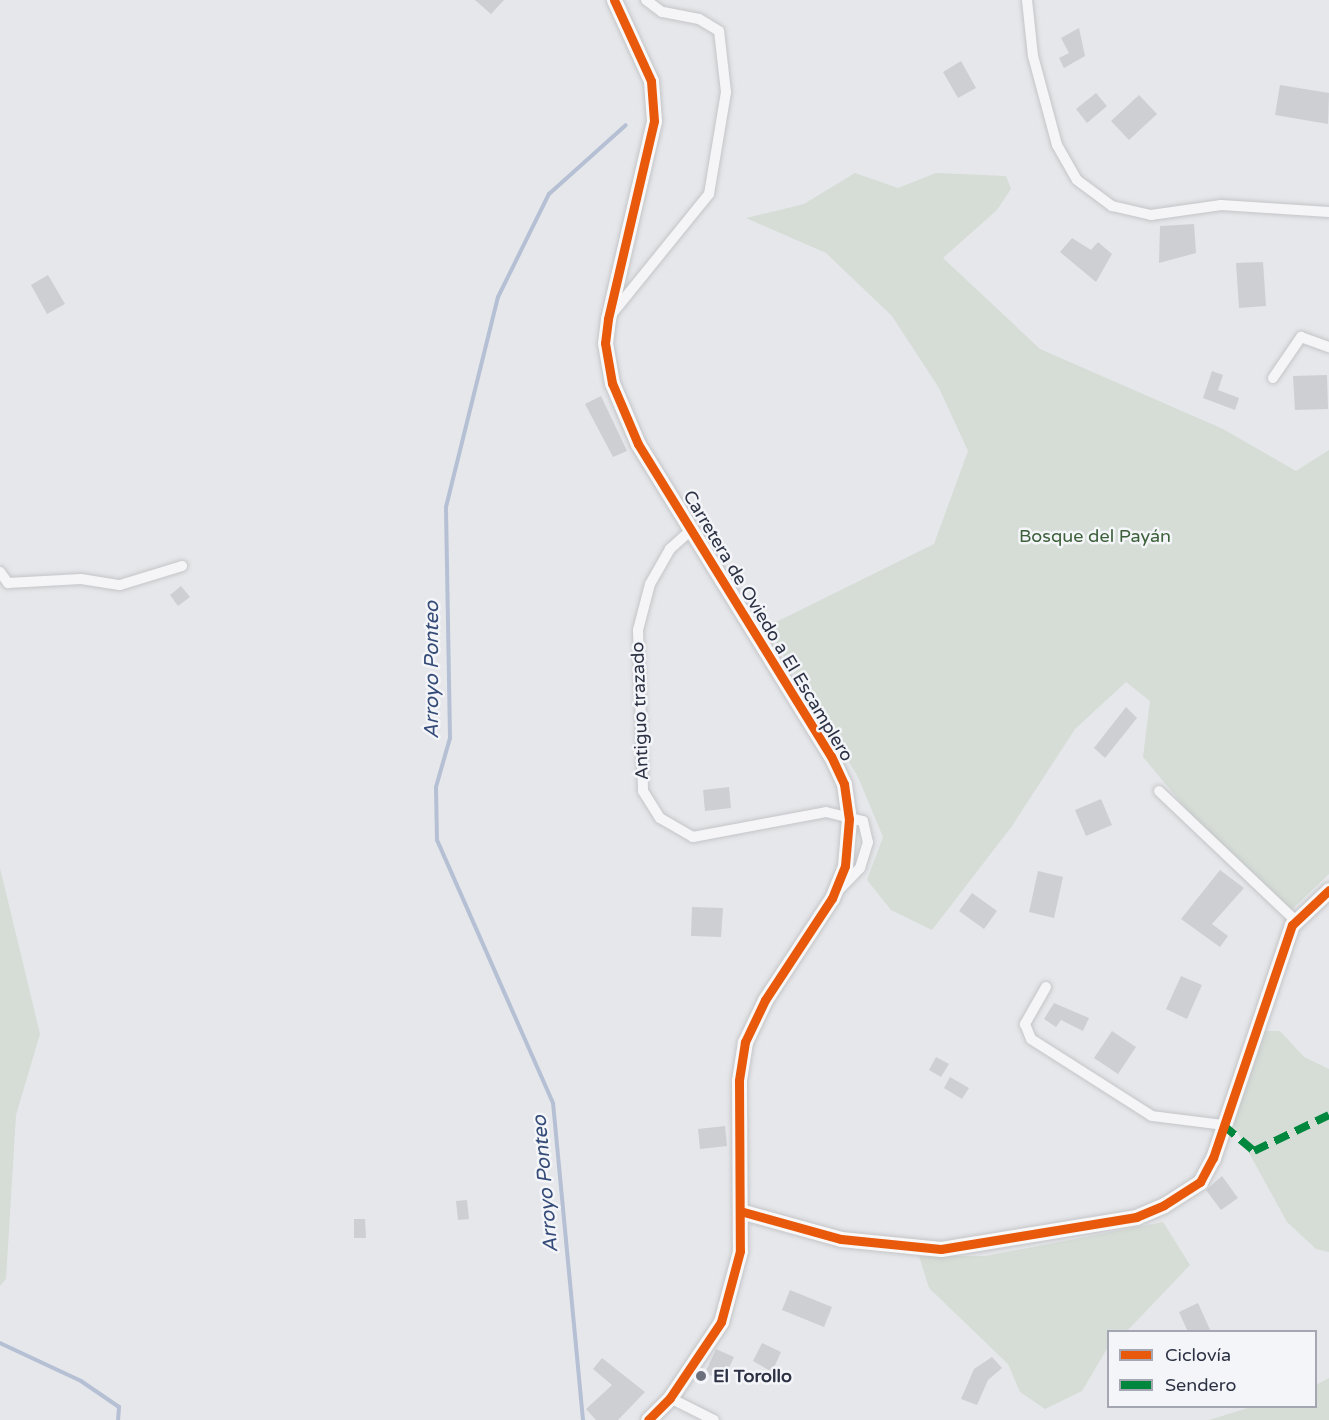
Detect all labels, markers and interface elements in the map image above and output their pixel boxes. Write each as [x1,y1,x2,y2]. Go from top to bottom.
street label: Carretera de Oviedo a El Escamplero [678,487,858,765]
park label: Bosque del Payán [1019,525,1171,547]
water label: Arroyo Ponteo [420,601,444,739]
street label: Antiguo trazado [627,641,653,781]
water label: Arroyo Ponteo [528,1114,564,1254]
legend [1107,1330,1317,1408]
text: Ciclovía [1165,1344,1231,1366]
place label: El Torollo [713,1365,792,1387]
marker: El Torollo [694,1369,708,1383]
text: Sendero [1165,1374,1236,1396]

